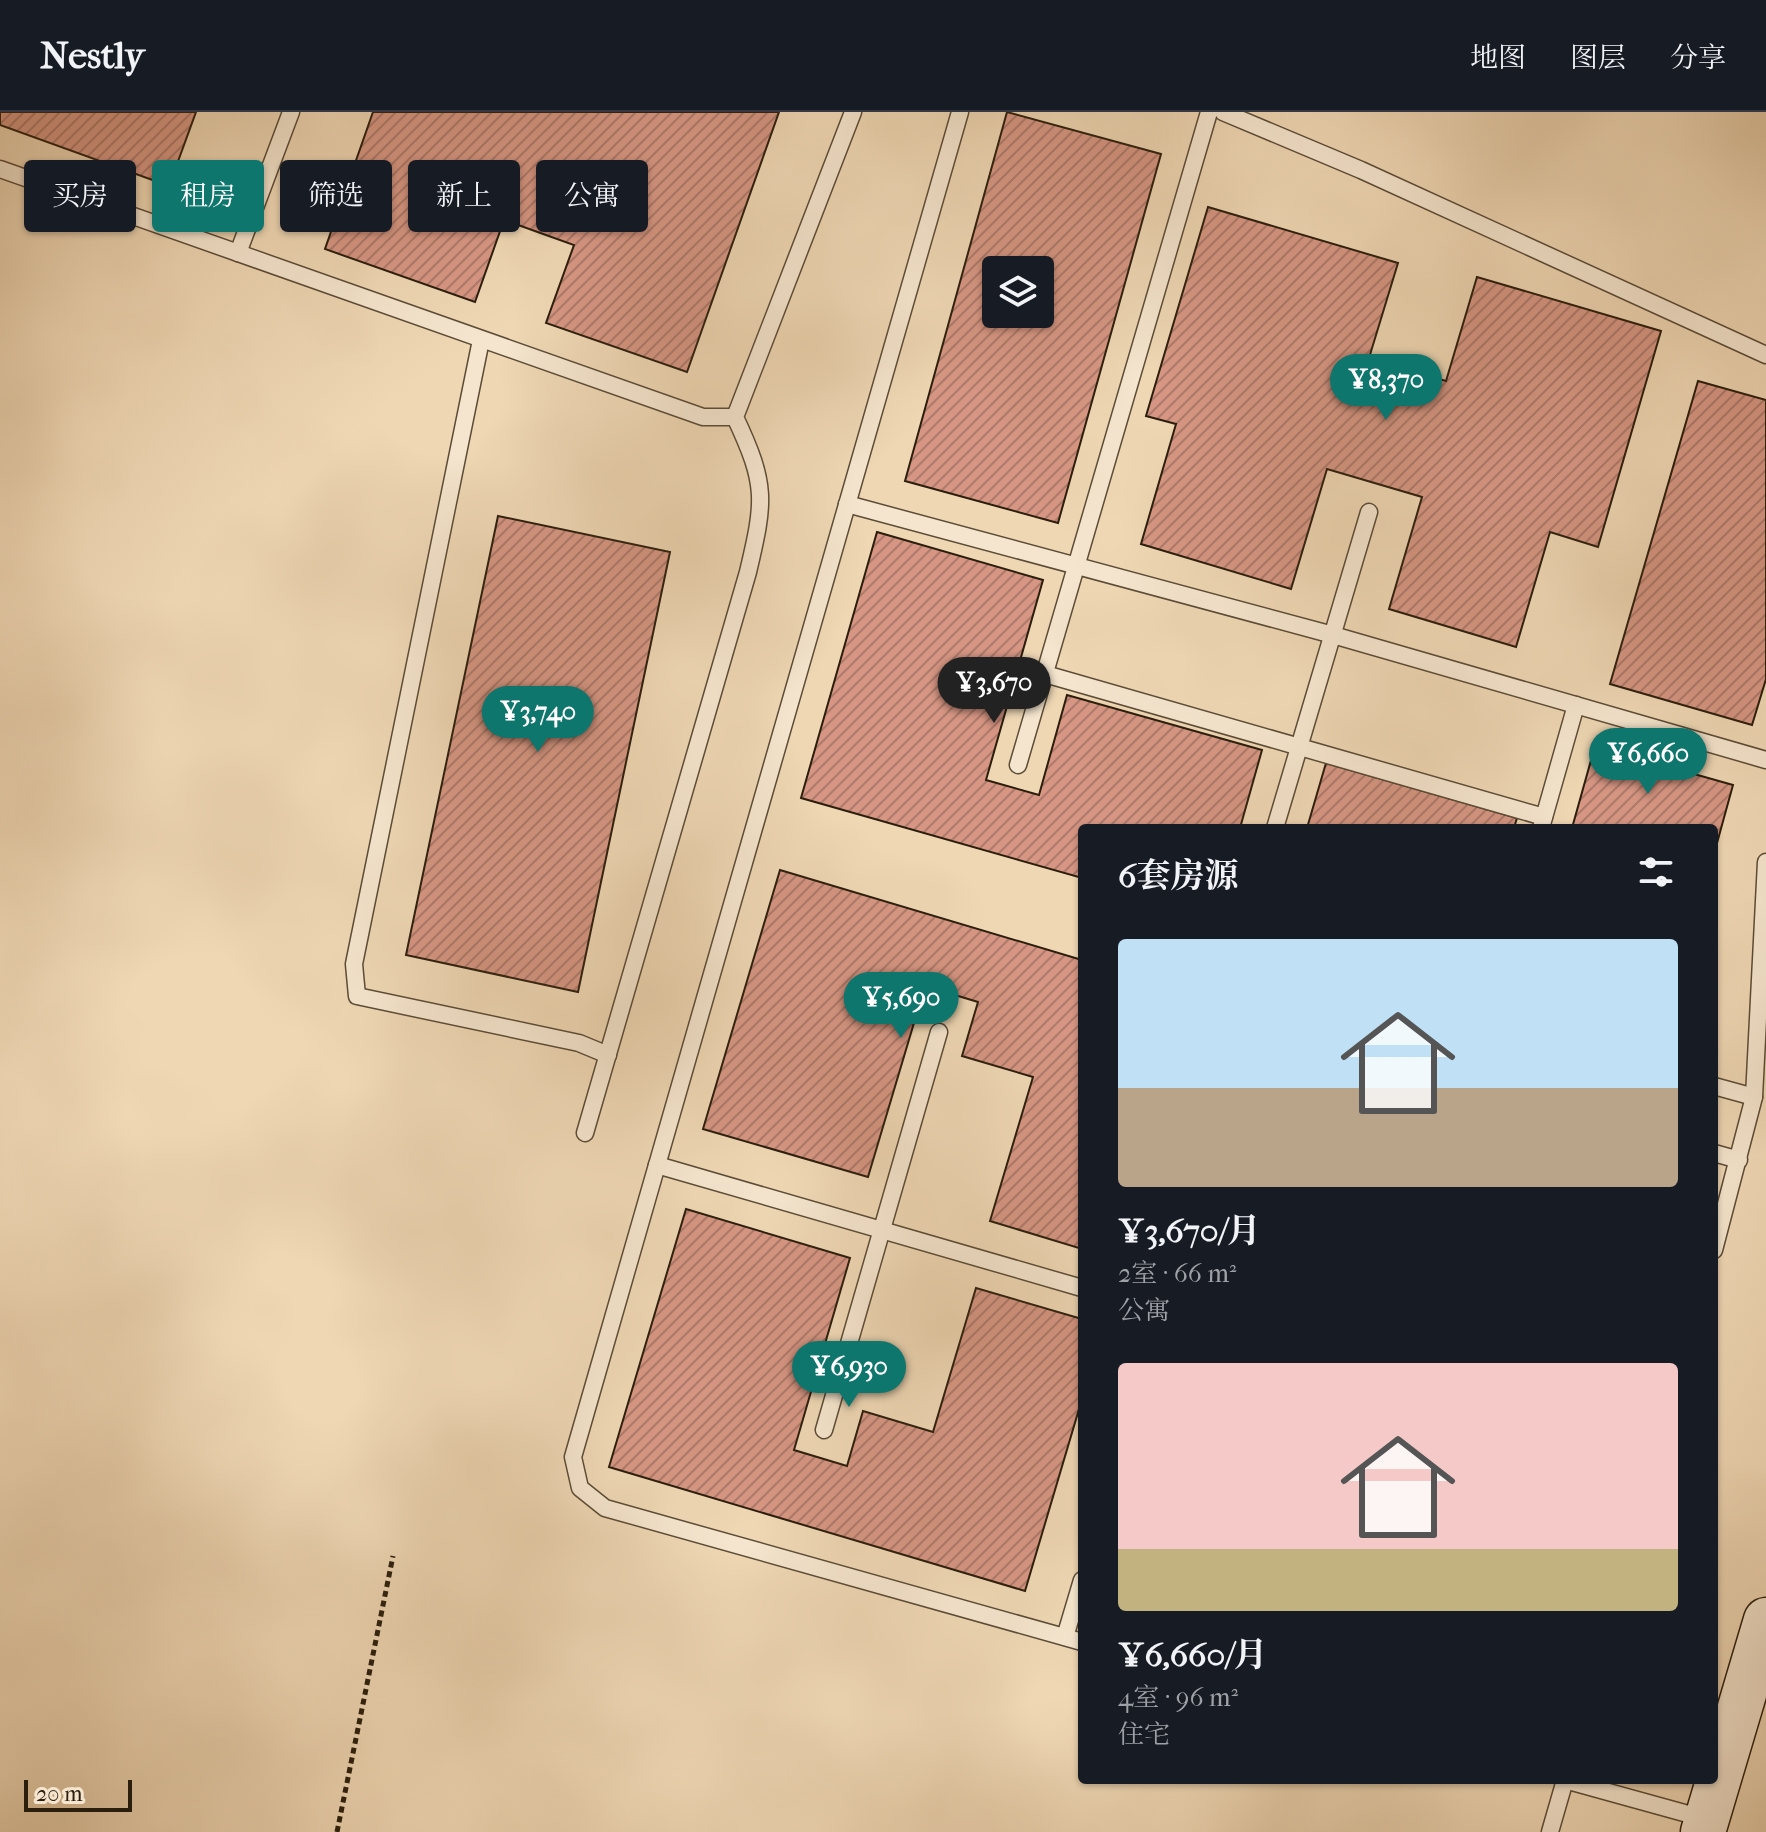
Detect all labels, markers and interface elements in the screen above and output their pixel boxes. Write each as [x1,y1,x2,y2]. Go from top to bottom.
text: Nestly [40,33,145,78]
text: 地图 [1470,41,1526,74]
text: 图层 [1570,41,1626,74]
text: 分享 [1670,41,1726,74]
chip: 买房 [24,160,136,232]
chip: 租房 [152,160,264,232]
chip: 筛选 [280,160,392,232]
chip: 新上 [408,160,520,232]
chip: 公寓 [536,160,648,232]
map controls [982,256,1054,328]
button: layers [982,256,1054,328]
pin: ¥8,370 [1321,354,1451,422]
text: ¥8,370 [1348,364,1424,395]
pin: ¥3,670 [929,657,1059,725]
text: ¥3,670 [956,667,1032,698]
pin: ¥3,740 [473,686,603,754]
text: ¥3,740 [500,696,576,727]
pin: ¥6,660 [1583,728,1713,796]
text: ¥6,660 [1607,738,1689,769]
icon: filters [1634,850,1678,894]
text: 6套房源 [1118,856,1238,896]
pin: ¥5,690 [836,972,966,1040]
text: ¥5,690 [862,982,940,1013]
icon: home [1326,991,1470,1135]
text: ¥3,670/月 [1118,1211,1261,1251]
text: 2室 · 66 m² [1118,1258,1236,1289]
text: 公寓 [1118,1295,1170,1326]
pin: ¥6,930 [784,1341,914,1409]
text: ¥6,930 [810,1351,888,1382]
icon: home [1326,1415,1470,1559]
text: ¥6,660/月 [1118,1635,1268,1675]
text: 4室 · 96 m² [1118,1682,1238,1713]
text: 住宅 [1118,1719,1170,1750]
scale bar [24,1776,132,1812]
text: 20 m [36,1781,82,1807]

